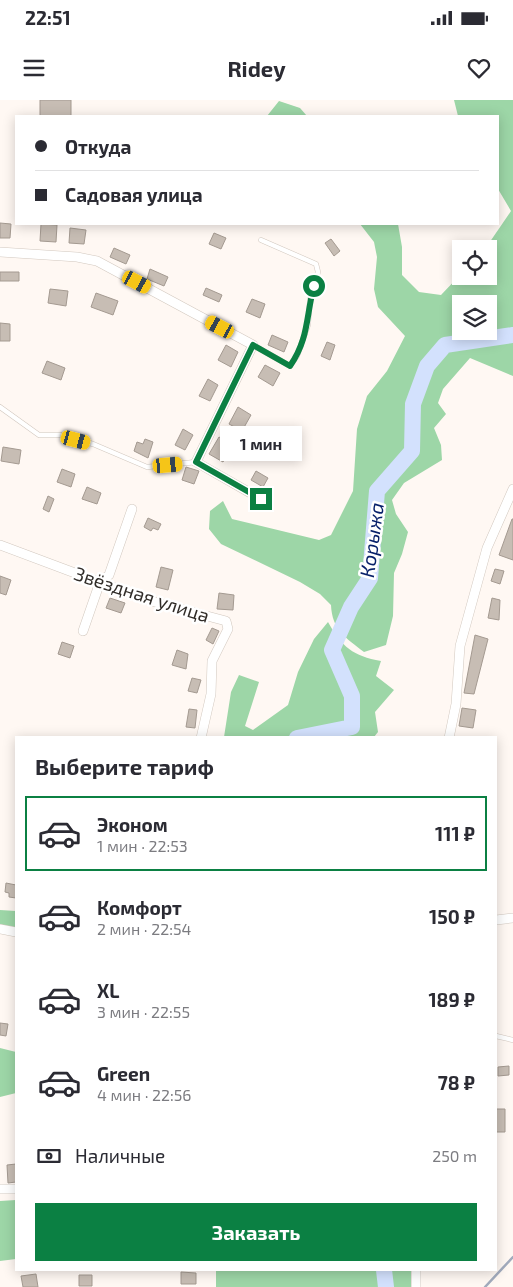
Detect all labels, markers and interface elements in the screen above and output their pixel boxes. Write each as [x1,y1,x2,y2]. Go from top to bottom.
text: 22:51 [25,6,71,29]
icon: menu [20,54,48,82]
icon: heart [465,54,493,82]
text: Ridey [227,55,286,81]
text: Откуда [65,135,131,158]
text: Садовая улица [65,183,203,206]
map controls [452,240,497,340]
button: locate [452,240,497,285]
car [120,268,153,296]
route start [303,275,325,297]
button: layers [452,295,497,340]
car [203,313,236,341]
callout: 1 мин [220,426,302,462]
car [59,429,92,451]
text: 1 мин [240,434,282,453]
car [152,456,183,474]
route end [250,488,272,510]
water label: Корыжа [354,501,388,579]
street label: Звёздная улица [71,561,213,628]
text: Выберите тариф [35,753,214,779]
icon: car [37,811,82,856]
text: Эконом [97,813,168,836]
text: 111 ₽ [435,822,475,845]
text: 1 мин · 22:53 [97,836,188,855]
icon: car [37,894,82,939]
text: Комфорт [97,896,182,919]
text: 150 ₽ [429,905,475,928]
text: 2 мин · 22:54 [97,919,191,938]
icon: car [37,977,82,1022]
text: XL [97,979,119,1002]
text: 189 ₽ [428,988,475,1011]
text: 3 мин · 22:55 [97,1002,190,1021]
icon: car [37,1060,82,1105]
text: Green [97,1062,150,1085]
text: 78 ₽ [438,1071,475,1094]
text: 4 мин · 22:56 [97,1085,191,1104]
icon: cash [35,1142,63,1170]
text: Наличные [75,1144,165,1167]
text: 250 m [432,1146,477,1165]
button: Заказать [35,1203,477,1261]

